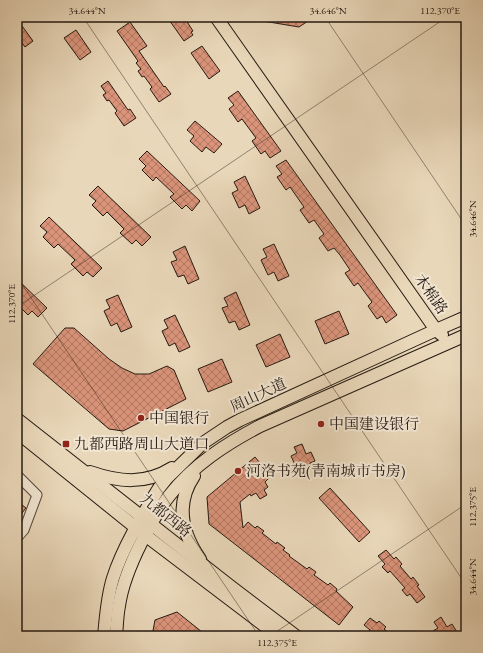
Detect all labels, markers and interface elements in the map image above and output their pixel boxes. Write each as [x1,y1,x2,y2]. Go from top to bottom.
text: 34.644°N [68,4,106,17]
text: 34.646°N [309,4,347,17]
text: 112.370°E [420,4,460,17]
text: 34.646°N [466,200,479,238]
street label: 木棉路 [411,270,452,318]
text: 112.370°E [5,284,18,324]
street label: 周山大道 [227,373,289,416]
place label: 中国银行 [149,408,209,427]
marker: 中国银行 [136,413,146,423]
place label: 中国建设银行 [329,414,419,433]
marker: 中国建设银行 [316,419,326,429]
place label: 九都西路周山大道口 [74,434,209,453]
marker: 九都西路周山大道口 [61,439,71,449]
place label: 河洛书苑(青南城市书房) [246,461,406,480]
marker: 河洛书苑(青南城市书房) [233,466,243,476]
text: 112.375°E [466,487,479,527]
street label: 九都西路 [137,489,196,541]
text: 34.644°N [466,558,479,596]
text: 112.375°E [257,636,297,649]

